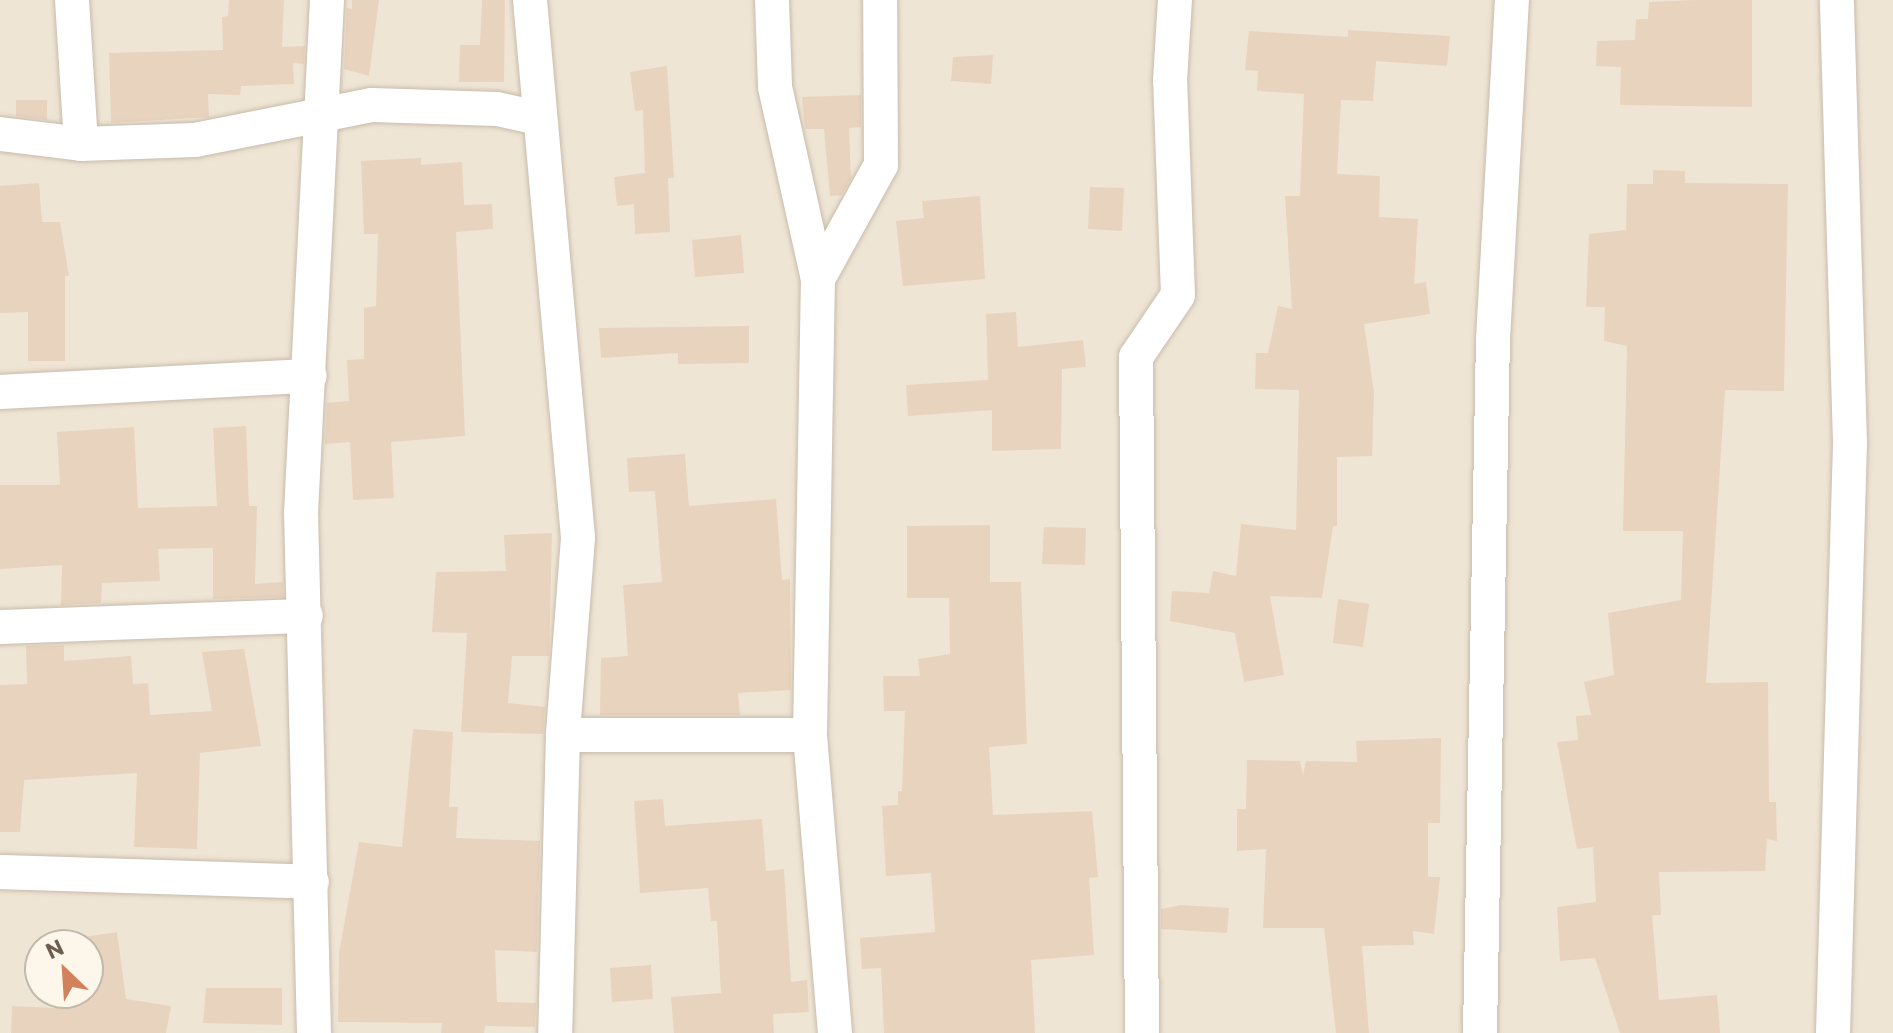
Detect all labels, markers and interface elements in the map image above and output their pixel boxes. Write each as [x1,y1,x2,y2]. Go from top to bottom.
north arrow [24,929,104,1009]
text: N [41,933,68,964]

